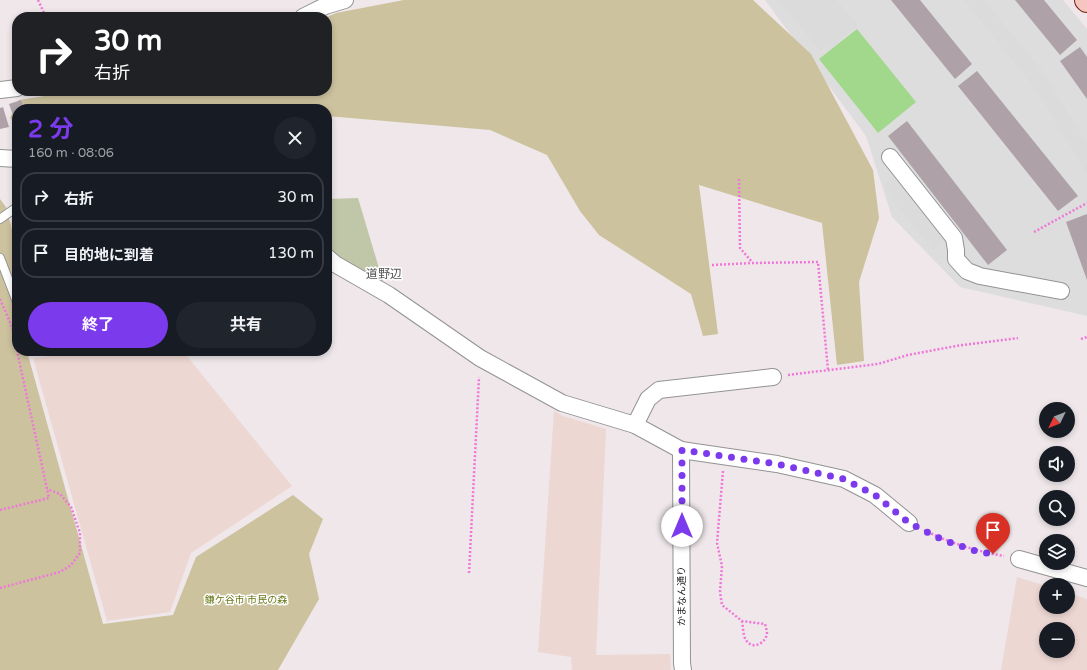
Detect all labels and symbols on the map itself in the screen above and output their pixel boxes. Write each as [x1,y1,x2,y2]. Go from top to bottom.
district label: 道野辺 [366,267,402,281]
north arrow [1039,402,1075,438]
position arrow [661,505,703,547]
pin [976,513,1010,554]
street label: かまなん通り [676,566,688,626]
park label: 鎌ケ谷市 市民の森 [205,594,287,606]

